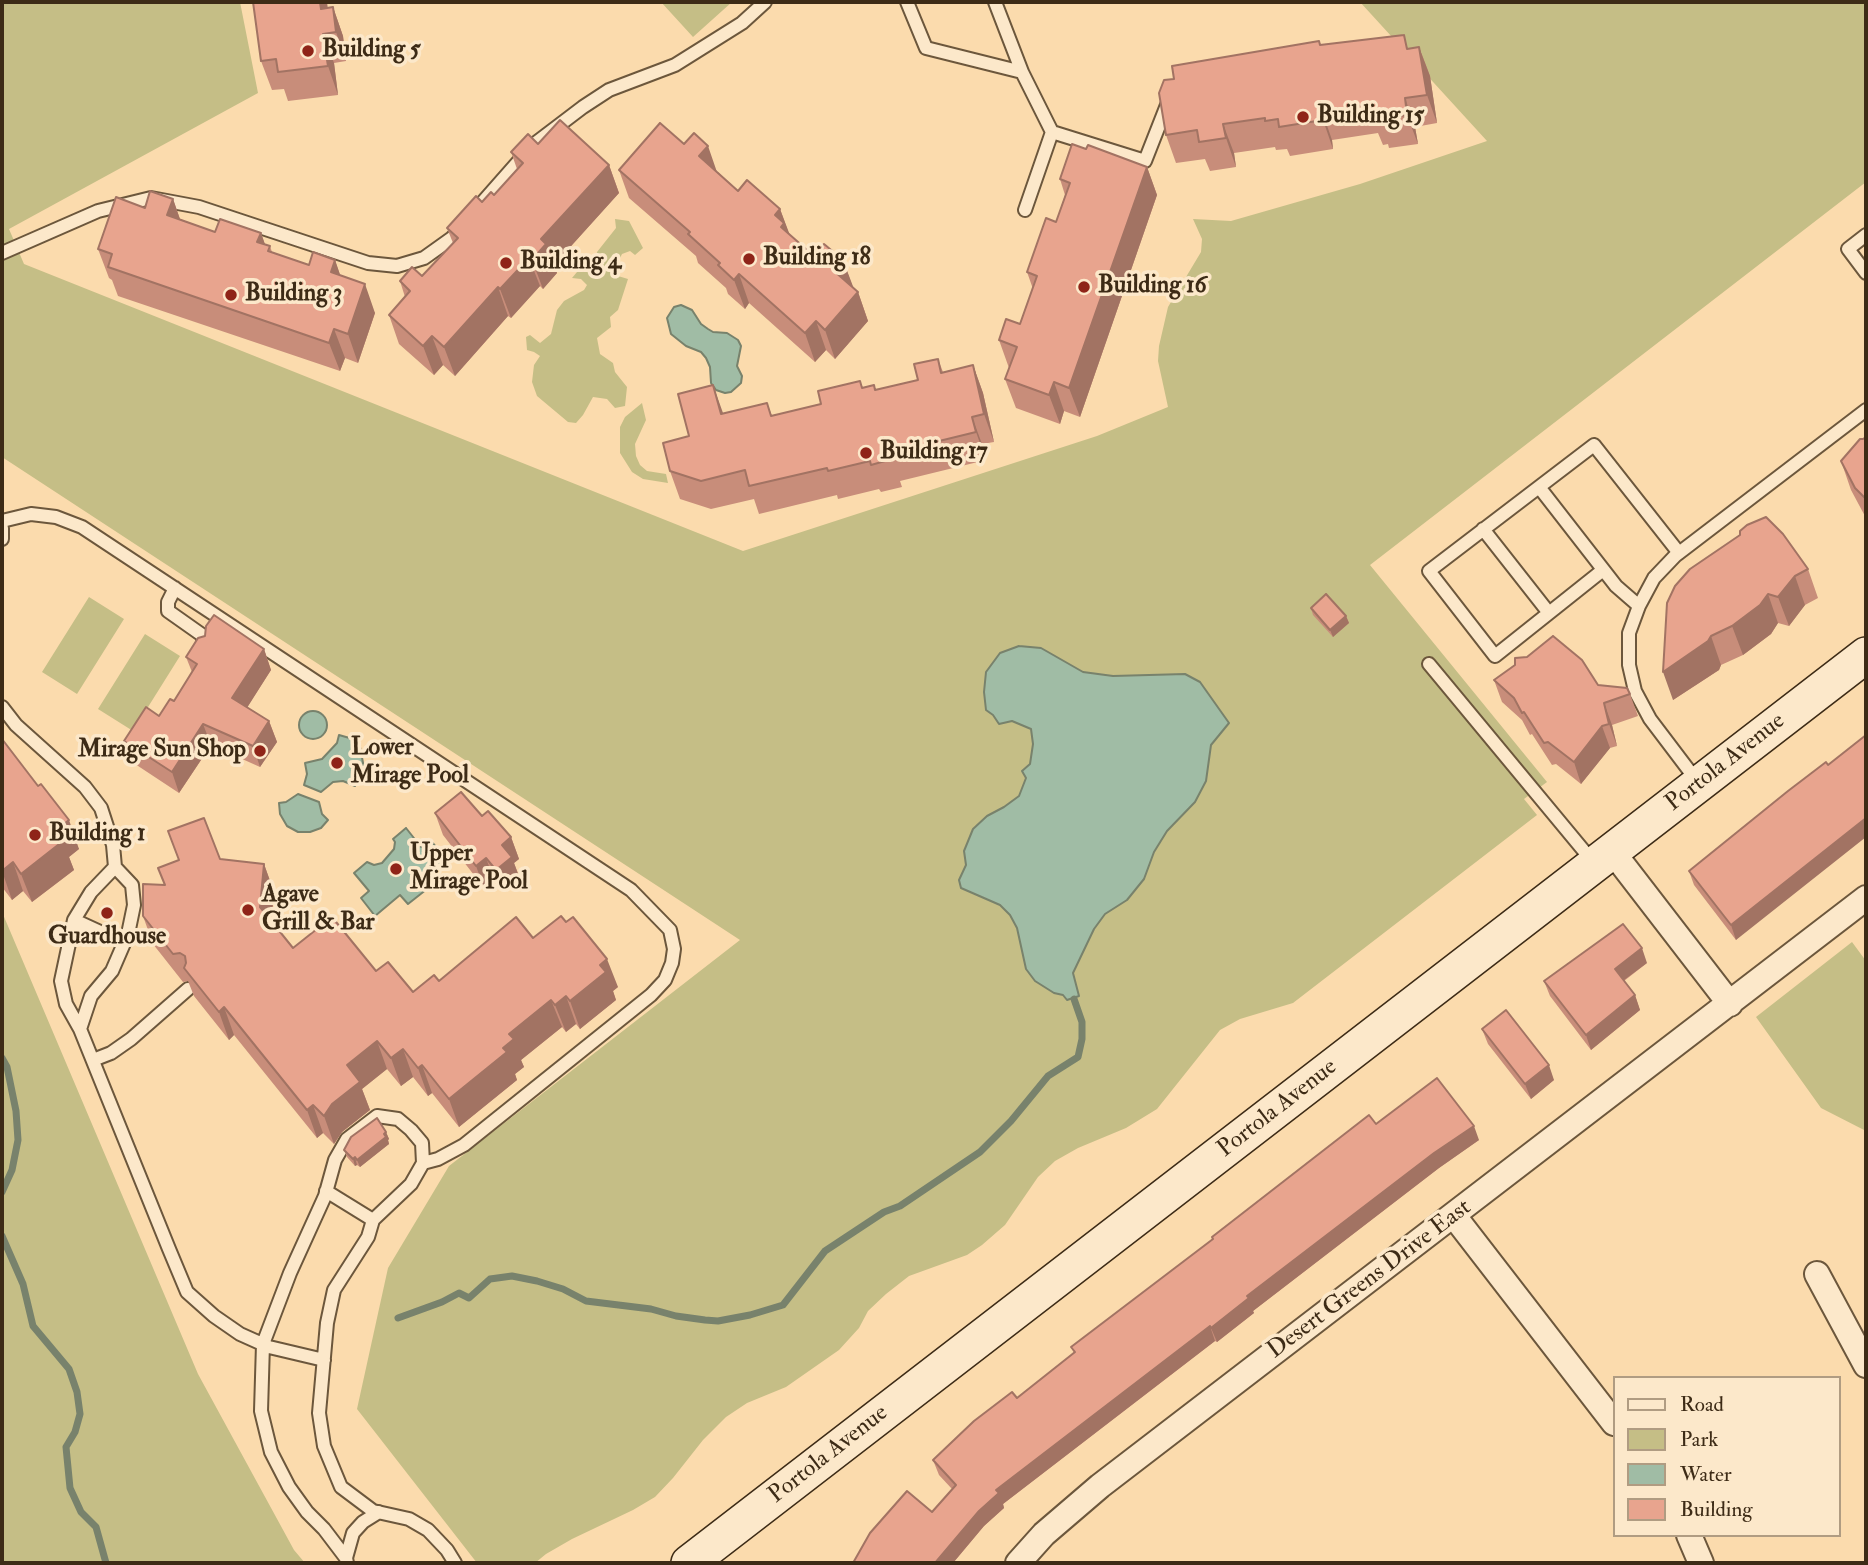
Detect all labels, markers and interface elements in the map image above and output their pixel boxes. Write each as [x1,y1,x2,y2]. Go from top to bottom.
place label: Building 5 [322,37,421,65]
marker: Building 5 [300,43,316,59]
place label: Building 15 [1317,103,1424,131]
marker: Building 15 [1295,109,1311,125]
place label: Building 18 [763,245,871,273]
place label: Building 4 [520,249,621,277]
marker: Building 18 [741,251,757,267]
marker: Building 4 [498,255,514,271]
place label: Building 16 [1098,273,1207,301]
marker: Building 16 [1076,279,1092,295]
place label: Building 3 [245,281,342,309]
marker: Building 3 [223,287,239,303]
place label: Building 17 [880,439,988,467]
marker: Building 17 [858,445,874,461]
street label: Portola Avenue [1661,707,1791,819]
place label: Lower Mirage Pool [351,735,469,791]
place label: Mirage Sun Shop [78,737,246,765]
marker: Mirage Sun Shop [252,743,268,759]
marker: Lower Mirage Pool [329,755,345,771]
place label: Building 1 [49,821,146,849]
marker: Building 1 [27,827,43,843]
place label: Upper Mirage Pool [410,841,528,897]
marker: Upper Mirage Pool [388,861,404,877]
place label: Agave Grill & Bar [262,882,375,938]
marker: Agave Grill & Bar [240,902,256,918]
marker: Guardhouse [99,905,115,921]
place label: Guardhouse [48,924,166,952]
street label: Portola Avenue [1213,1053,1343,1165]
street label: Desert Greens Drive East [1262,1194,1478,1366]
legend [1612,1376,1840,1537]
text: Road [1680,1391,1724,1418]
street label: Portola Avenue [764,1399,894,1511]
text: Park [1680,1426,1718,1453]
text: Water [1680,1461,1732,1488]
text: Building [1680,1496,1753,1523]

